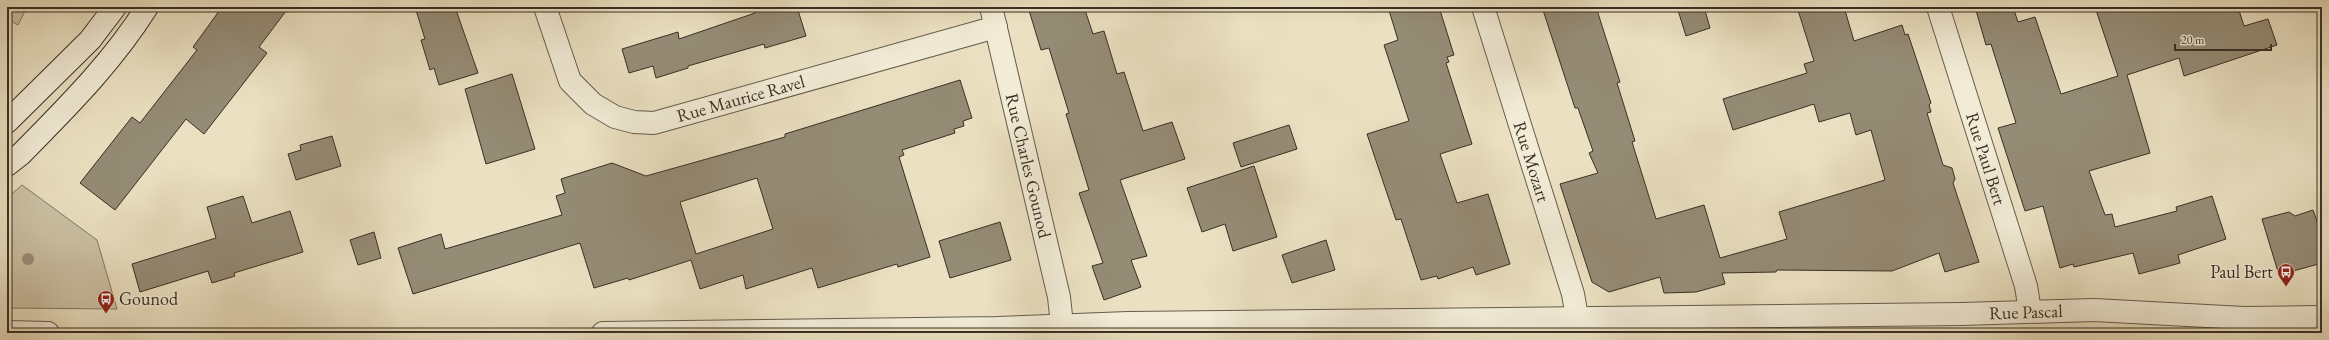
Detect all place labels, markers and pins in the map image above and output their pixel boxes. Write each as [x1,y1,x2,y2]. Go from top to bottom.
place label: Paul Bert [2210,260,2273,283]
bus stop icon: Paul Bert [2276,262,2296,287]
place label: Gounod [119,287,179,310]
bus stop icon: Gounod [96,289,116,314]

